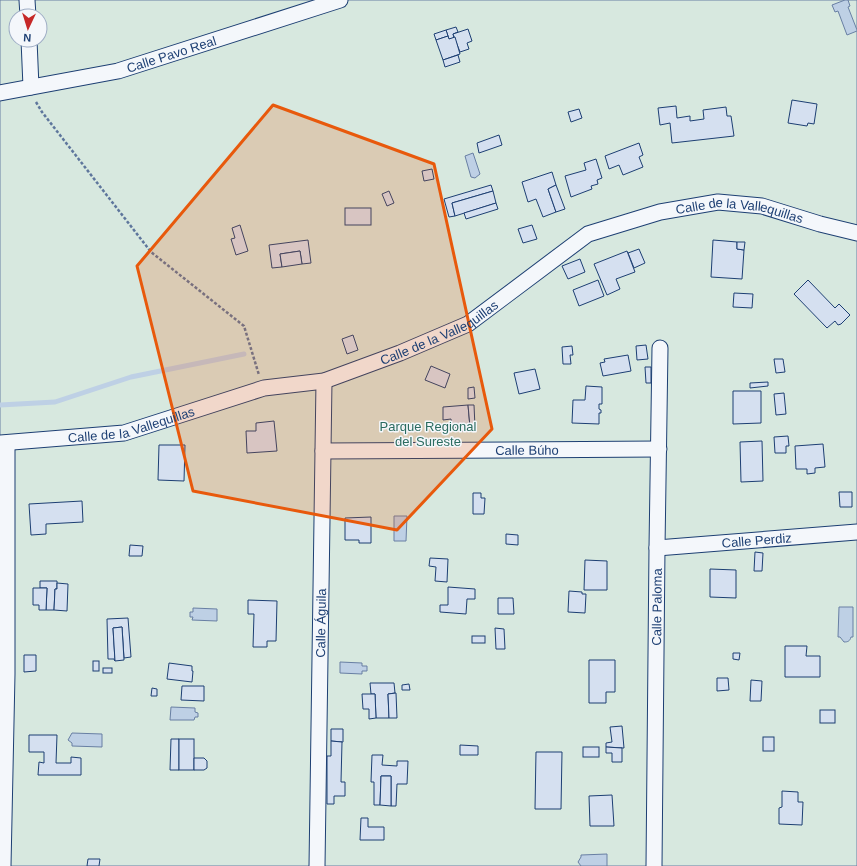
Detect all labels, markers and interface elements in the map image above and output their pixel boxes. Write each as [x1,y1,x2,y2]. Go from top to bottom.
north arrow [8,8,48,48]
text: N [23,32,32,44]
street label: Calle Pavo Real [125,33,218,76]
street label: Calle de la Vallequillas [675,195,805,226]
street label: Calle de la Vallequillas [378,297,501,368]
street label: Calle de la Vallequillas [67,404,197,446]
park label: Parque Regional del Sureste [380,419,477,449]
street label: Calle Búho [495,443,559,458]
street label: Calle Perdiz [721,530,792,551]
street label: Calle Paloma [649,567,665,646]
street label: Calle Águila [313,587,329,658]

